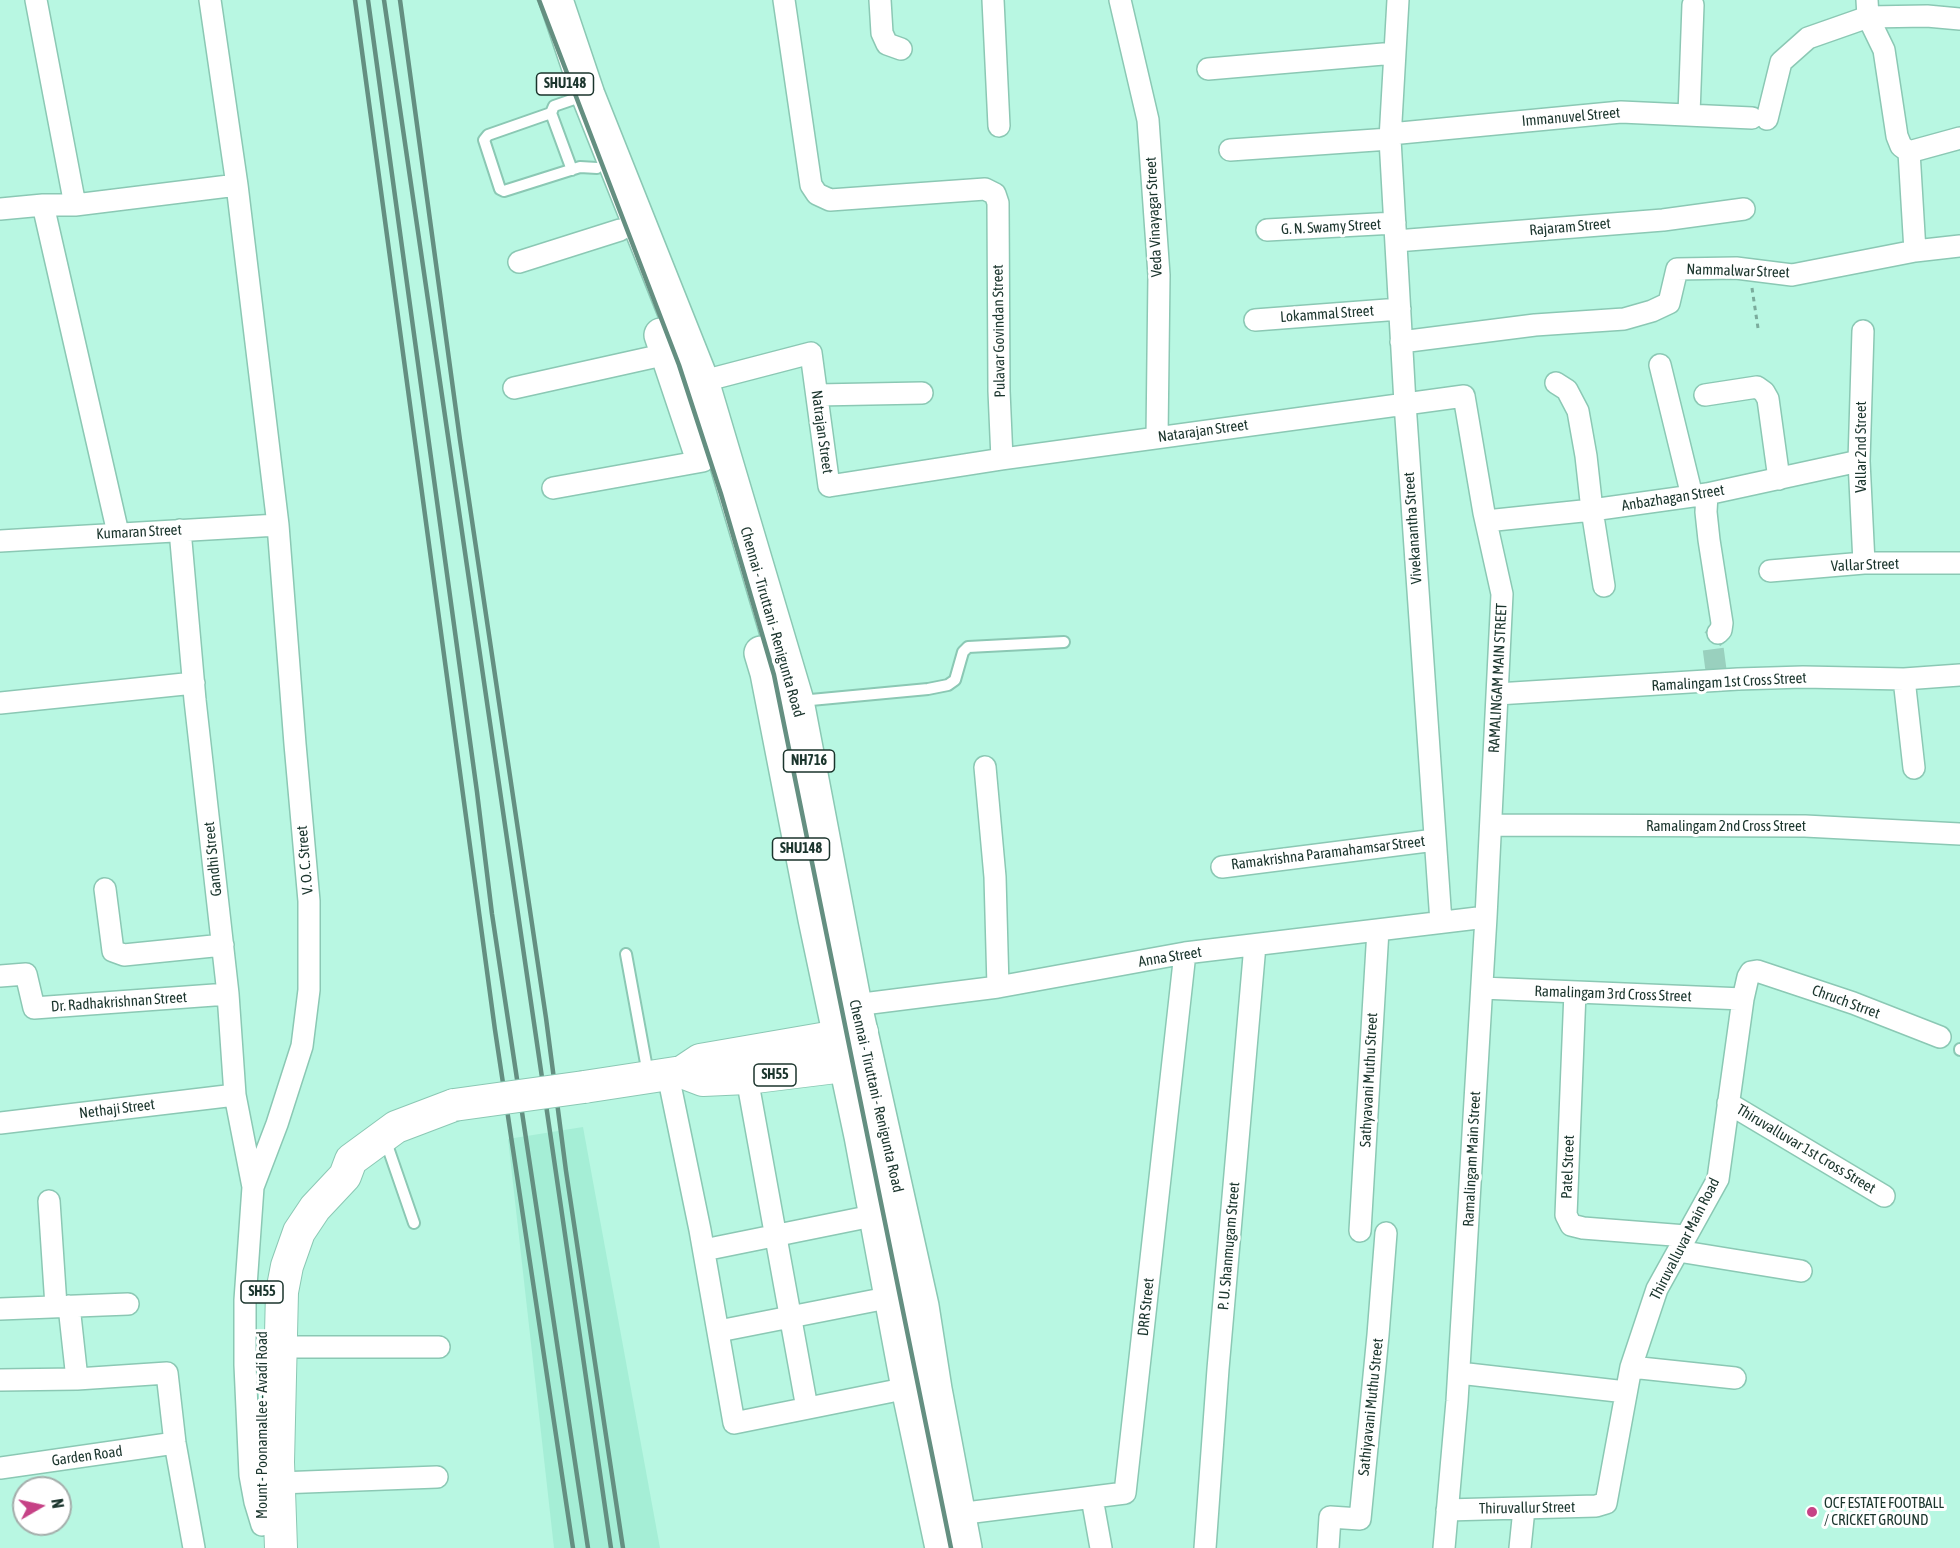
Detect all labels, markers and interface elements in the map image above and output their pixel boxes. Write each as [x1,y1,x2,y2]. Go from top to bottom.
road number: SHU148 [536,73,594,95]
street label: Immanuvel Street [1521,104,1621,130]
street label: Veda Vinayagar Street [1142,156,1166,278]
street label: Rajaram Street [1528,214,1612,240]
street label: G. N. Swamy Street [1281,215,1381,239]
street label: Nammalwar Street [1686,260,1790,282]
street label: Pulavar Govindan Street [989,264,1009,398]
street label: Lokammal Street [1280,302,1374,326]
street label: Natrajan Street [807,389,837,475]
street label: Vallar 2nd Street [1852,401,1870,493]
street label: Natarajan Street [1157,416,1249,446]
street label: Vivekanantha Street [1400,471,1426,585]
street label: Anbazhagan Street [1620,481,1726,515]
street label: Kumaran Street [96,521,182,543]
street label: Chennai - Tiruttani - Renigunta Road [736,525,808,719]
street label: Vallar Street [1831,555,1899,575]
street label: RAMALINGAM MAIN STREET [1485,603,1511,753]
street label: Ramalingam 1st Cross Street [1651,669,1807,695]
road number: NH716 [784,750,834,772]
street label: Ramalingam 2nd Cross Street [1646,817,1806,835]
street label: Gandhi Street [200,821,226,897]
street label: V. O. C. Street [293,825,317,895]
street label: Ramakrishna Paramahamsar Street [1230,832,1426,874]
road number: SHU148 [772,838,830,860]
street label: Anna Street [1137,943,1203,971]
street label: Chruch Strret [1809,981,1883,1023]
street label: Ramalingam 3rd Cross Street [1534,982,1692,1006]
street label: Dr. Radhakrishnan Street [50,988,188,1016]
street label: Chennai - Tiruttani - Renigunta Road [845,998,907,1194]
street label: Sathyavani Muthu Street [1356,1012,1382,1148]
road number: SH55 [754,1064,796,1086]
street label: Ramalingam Main Street [1459,1091,1485,1227]
street label: Nethaji Street [78,1095,156,1123]
street label: Thiruvalluvar 1st Cross Street [1733,1100,1879,1198]
street label: Patel Street [1558,1135,1578,1199]
street label: Thiruvalluvar Main Road [1646,1175,1724,1303]
street label: P. U. Shanmugam Street [1214,1181,1244,1311]
street label: DRR Street [1134,1277,1158,1337]
road number: SH55 [241,1281,283,1303]
street label: Mount - Poonamallee - Avadi Road [253,1331,271,1519]
street label: Sathiyavani Muthu Street [1355,1337,1387,1477]
street label: Garden Road [50,1442,124,1470]
north arrow [12,1476,72,1536]
place label: OCF ESTATE FOOTBALL / CRICKET GROUND [1824,1494,1944,1529]
text: N [48,1497,67,1510]
street label: Thiruvallur Street [1479,1498,1575,1518]
marker: OCF ESTATE FOOTBALL / CRICKET GROUND [1805,1505,1819,1519]

